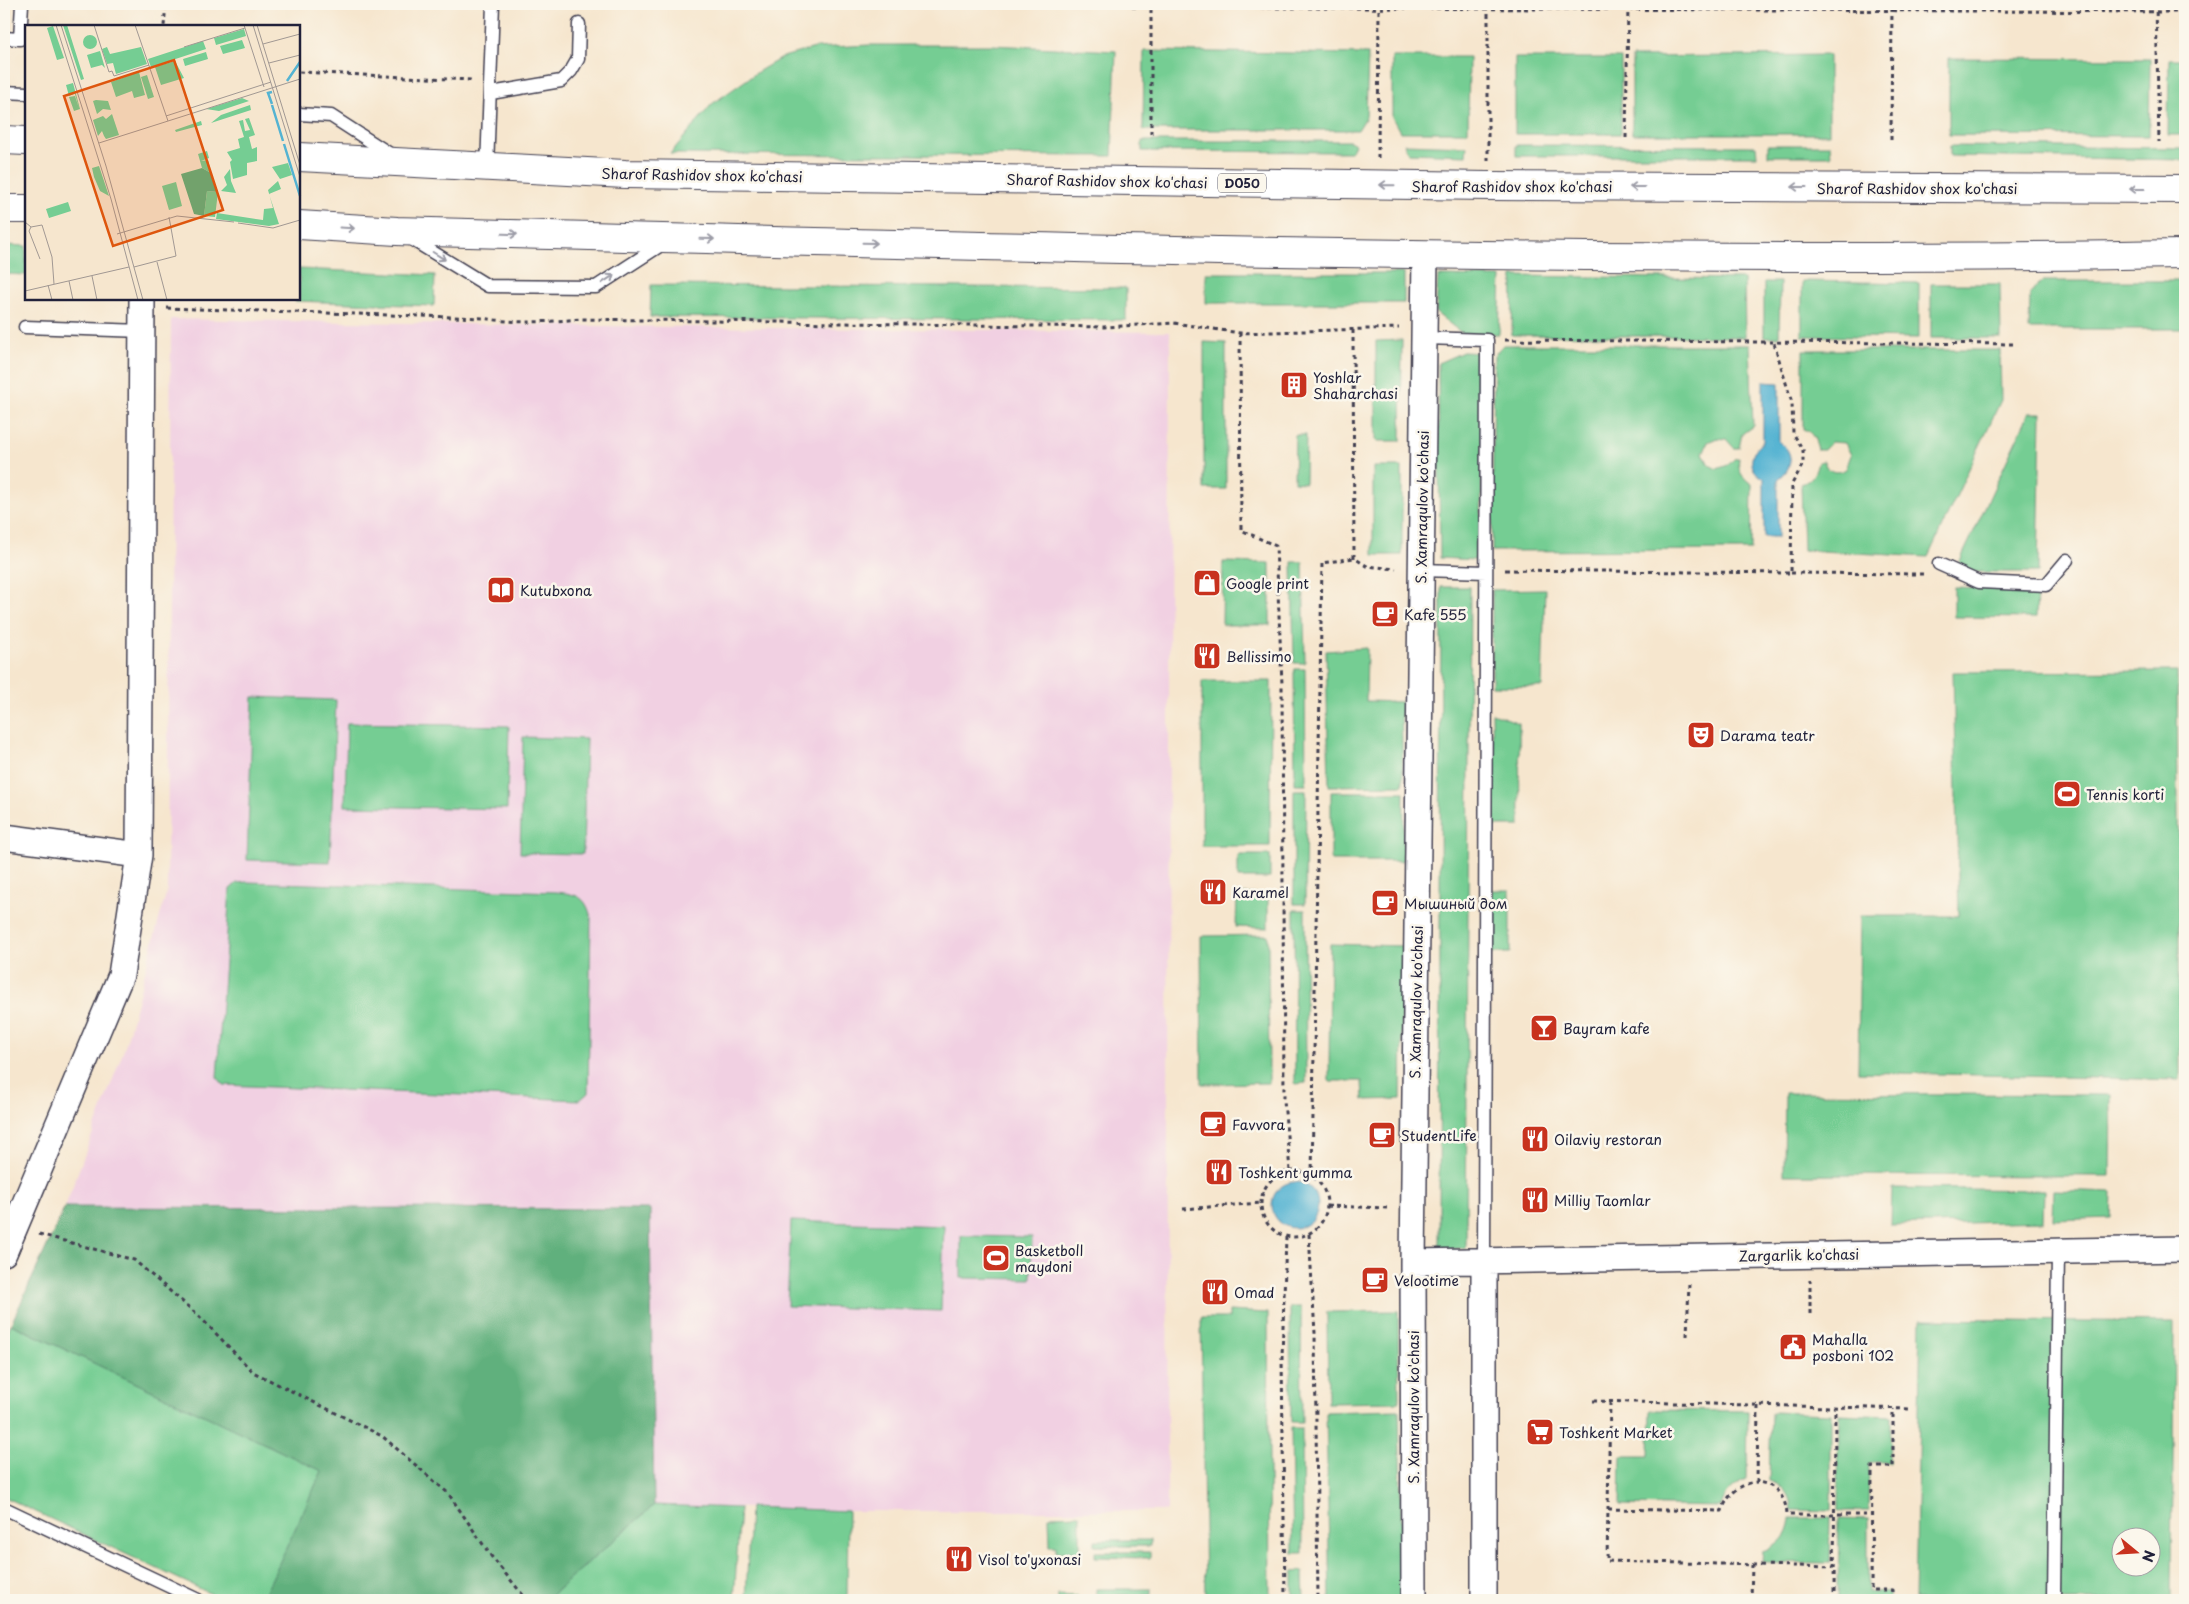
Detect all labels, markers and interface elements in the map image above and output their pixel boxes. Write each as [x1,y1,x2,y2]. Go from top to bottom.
inset map [25,25,300,300]
street label: Sharof Rashidov shox ko'chasi [601,163,803,187]
street label: Sharof Rashidov shox ko'chasi [1006,169,1208,193]
road number: D050 [1218,174,1266,192]
street label: Sharof Rashidov shox ko'chasi [1411,176,1613,197]
street label: Sharof Rashidov shox ko'chasi [1816,178,2018,199]
one-way arrow [1379,180,1395,190]
one-way arrow [1629,182,1645,192]
one-way arrow [1791,182,1808,192]
one-way arrow [2129,184,2145,194]
one-way arrow [339,223,355,232]
one-way arrow [502,229,518,239]
one-way arrow [698,234,715,244]
one-way arrow [861,239,877,248]
one-way arrow [432,251,446,262]
one-way arrow [601,274,615,284]
place label: Yoshlar Shaharchasi [1313,367,1398,404]
building icon: Yoshlar Shaharchasi [1279,370,1309,400]
street label: S. Xamraqulov ko'chasi [1410,430,1434,584]
shop icon: Google print [1192,568,1222,598]
place label: Google print [1226,573,1309,594]
library icon: Kutubxona [486,575,516,605]
place label: Kutubxona [520,580,592,601]
cafe icon: Kafe 555 [1370,599,1400,629]
place label: Kafe 555 [1404,604,1467,625]
restaurant icon: Bellissimo [1192,641,1222,671]
place label: Bellissimo [1226,646,1292,667]
theatre icon: Darama teatr [1686,720,1716,750]
place label: Darama teatr [1720,725,1815,746]
sports icon: Tennis korti [2052,779,2082,809]
place label: Tennis korti [2086,784,2164,805]
restaurant icon: Karamel [1198,877,1228,907]
place label: Karamel [1232,882,1289,903]
cafe icon: Мышиный дом [1370,888,1400,918]
place label: Мышиный дом [1404,893,1507,914]
street label: S. Xamraqulov ko'chasi [1404,925,1428,1079]
bar icon: Bayram kafe [1529,1013,1559,1043]
place label: Bayram kafe [1563,1018,1650,1039]
cafe icon: Favvora [1198,1109,1228,1139]
place label: Favvora [1232,1114,1286,1135]
cafe icon: StudentLife [1367,1120,1397,1150]
restaurant icon: Oilaviy restoran [1520,1124,1550,1154]
place label: StudentLife [1401,1125,1477,1146]
place label: Oilaviy restoran [1554,1129,1662,1150]
restaurant icon: Toshkent gumma [1204,1157,1234,1187]
place label: Toshkent gumma [1238,1162,1353,1183]
restaurant icon: Milliy Taomlar [1520,1185,1550,1215]
place label: Milliy Taomlar [1554,1190,1651,1211]
place label: Basketboll maydoni [1015,1240,1083,1277]
sports icon: Basketboll maydoni [981,1243,1011,1273]
street label: Zargarlik ko'chasi [1739,1243,1859,1267]
cafe icon: Velootime [1360,1265,1390,1295]
place label: Velootime [1394,1270,1459,1291]
restaurant icon: Omad [1200,1277,1230,1307]
place label: Omad [1234,1282,1275,1303]
place label: Mahalla posboni 102 [1812,1329,1894,1366]
street label: S. Xamraqulov ko'chasi [1403,1330,1424,1484]
public building icon: Mahalla posboni 102 [1778,1332,1808,1362]
supermarket icon: Toshkent Market [1525,1417,1555,1447]
place label: Toshkent Market [1559,1422,1673,1443]
north arrow [2112,1526,2162,1576]
restaurant icon: Visol to'yxonasi [944,1544,974,1574]
text: N [2137,1548,2161,1565]
place label: Visol to'yxonasi [978,1549,1081,1570]

